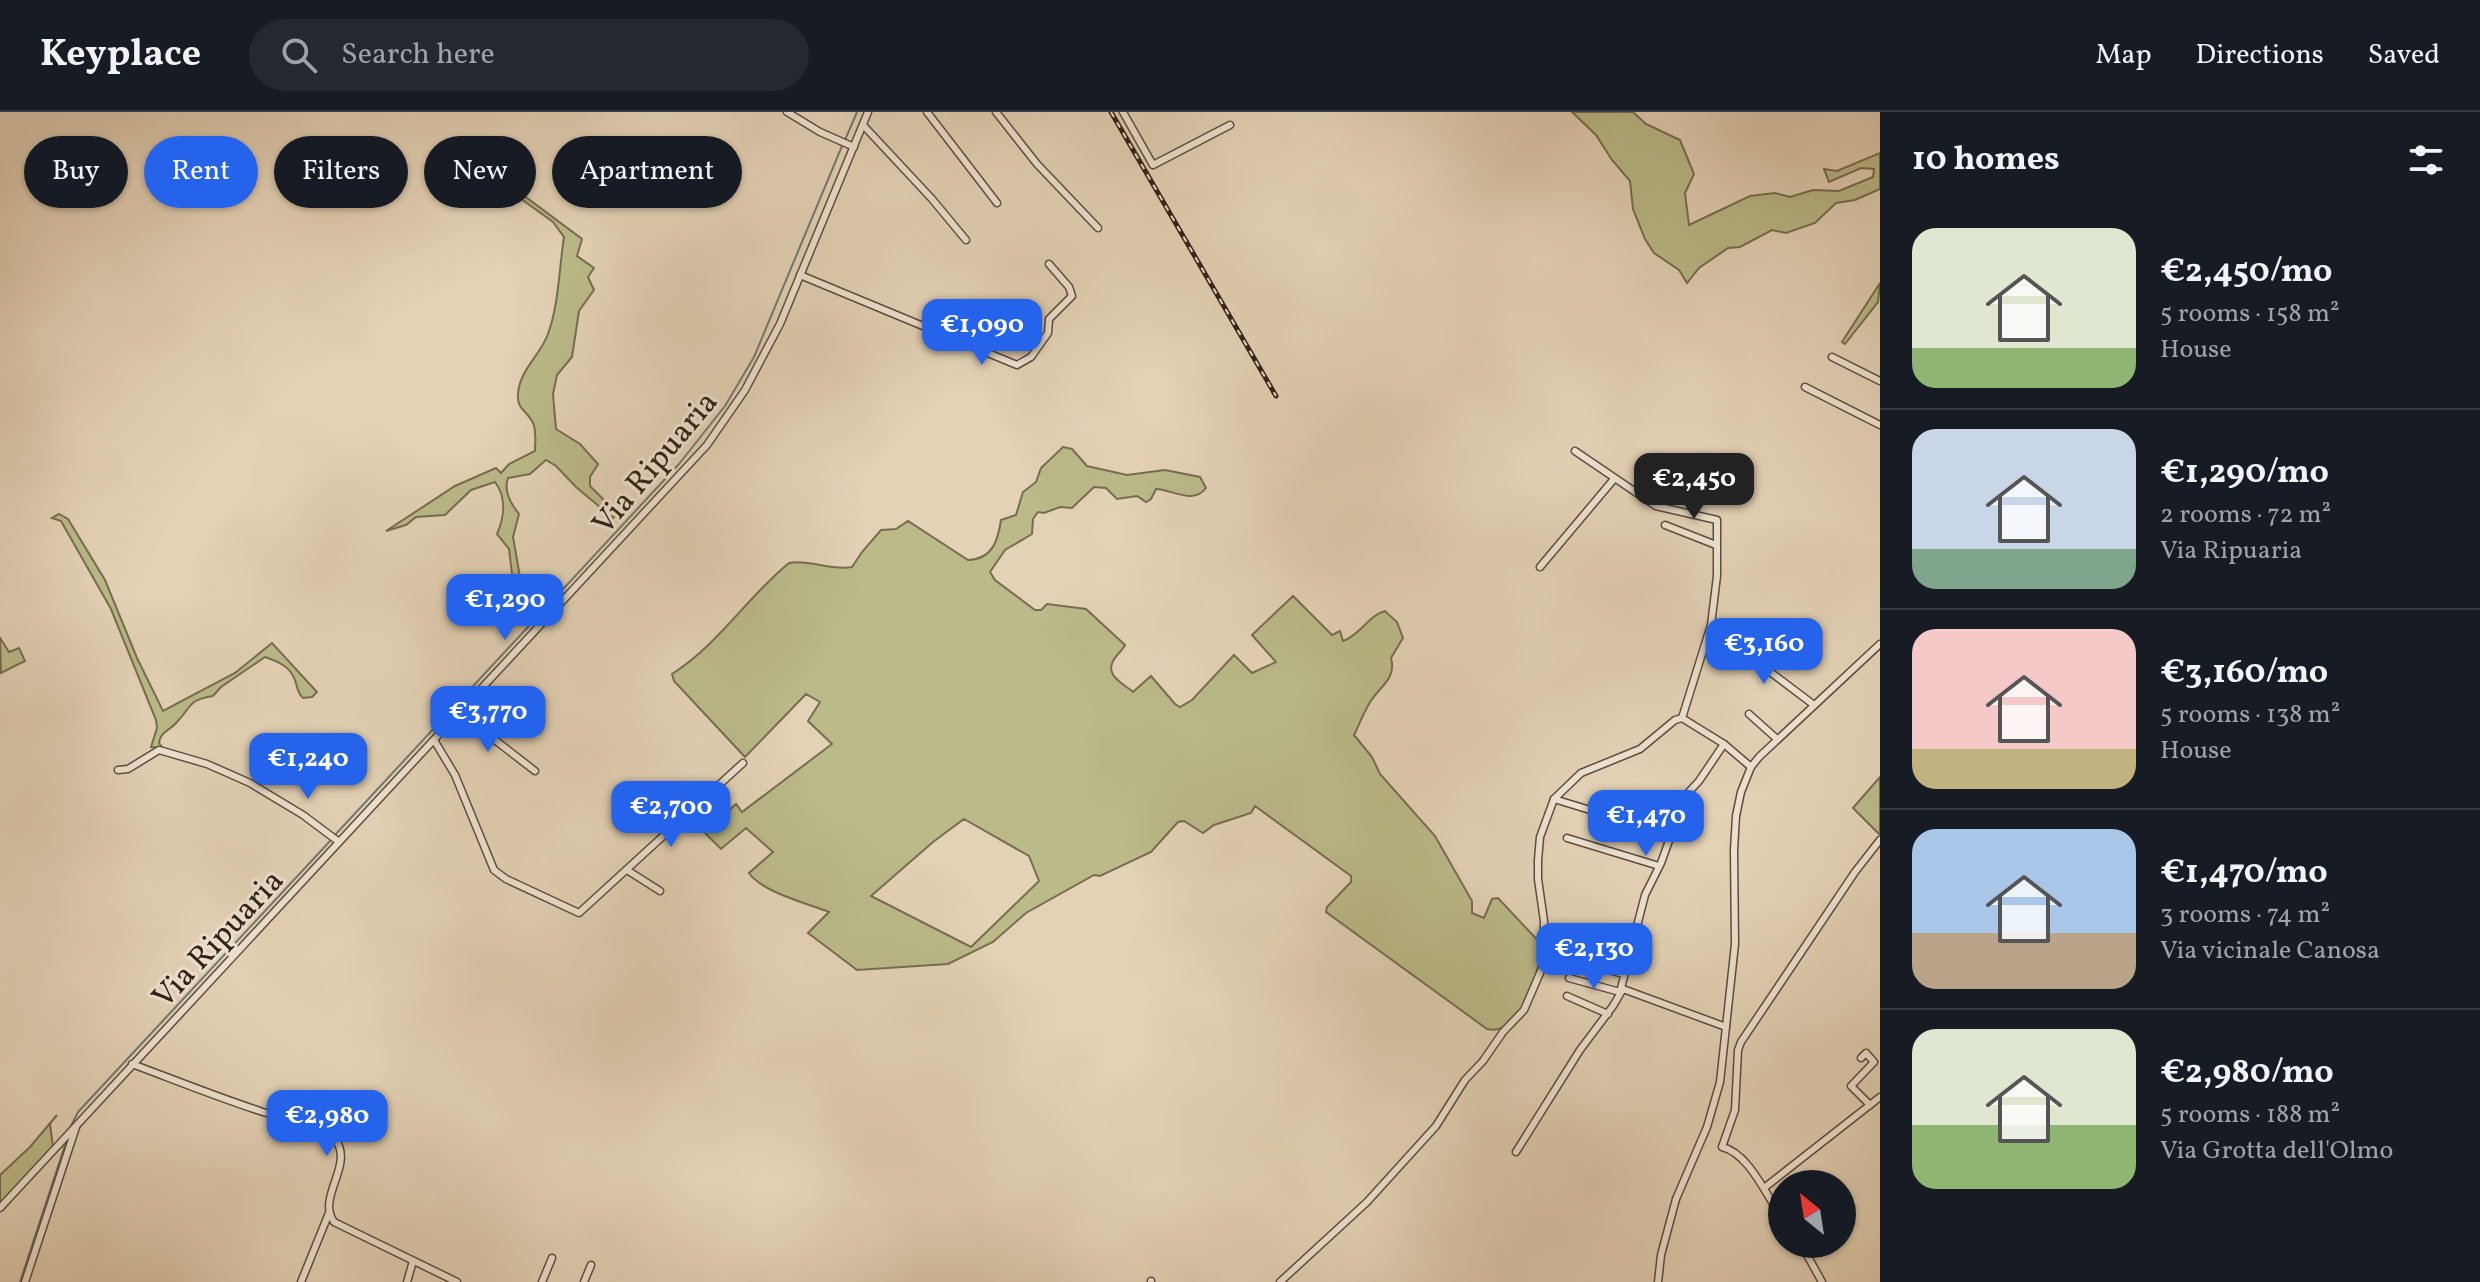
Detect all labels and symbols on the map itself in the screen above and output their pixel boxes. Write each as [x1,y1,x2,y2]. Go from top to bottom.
pin: €1,090 [917,299,1047,367]
street label: Via Ripuaria [583,383,729,545]
pin: €2,450 [1629,453,1759,521]
pin: €1,290 [440,574,570,642]
pin: €3,160 [1699,618,1829,686]
pin: €3,770 [423,686,553,754]
pin: €1,240 [243,733,373,801]
pin: €2,700 [606,781,736,849]
pin: €1,470 [1581,790,1711,858]
street label: Via Ripuaria [143,861,295,1019]
pin: €2,130 [1529,923,1659,991]
pin: €2,980 [262,1090,392,1158]
north arrow [1768,1170,1856,1258]

